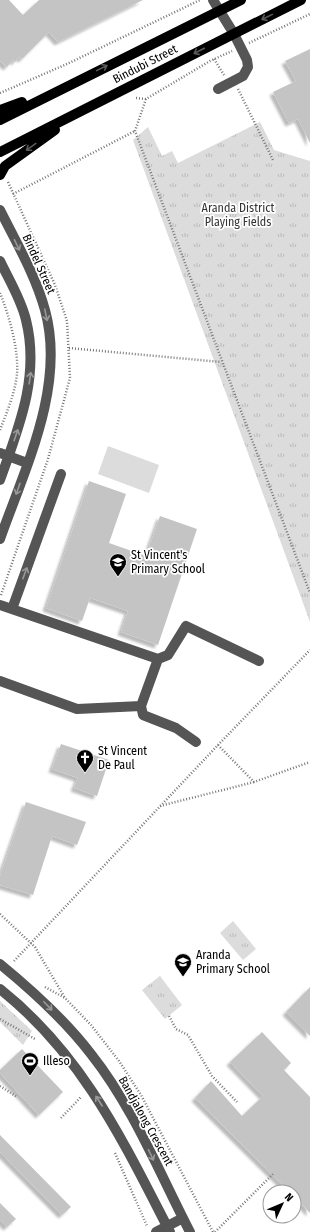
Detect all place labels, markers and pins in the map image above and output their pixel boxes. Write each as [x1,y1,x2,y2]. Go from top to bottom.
place label: St Vincent's Primary School [131,548,205,576]
school or university icon: St Vincent's Primary School [108,552,128,577]
place label: St Vincent De Paul [98,744,147,772]
church icon: St Vincent De Paul [75,748,95,773]
place label: Aranda Primary School [196,948,270,976]
school or university icon: Aranda Primary School [173,952,193,977]
sports icon: Illeso [20,1051,40,1076]
place label: Illeso [43,1054,70,1068]

